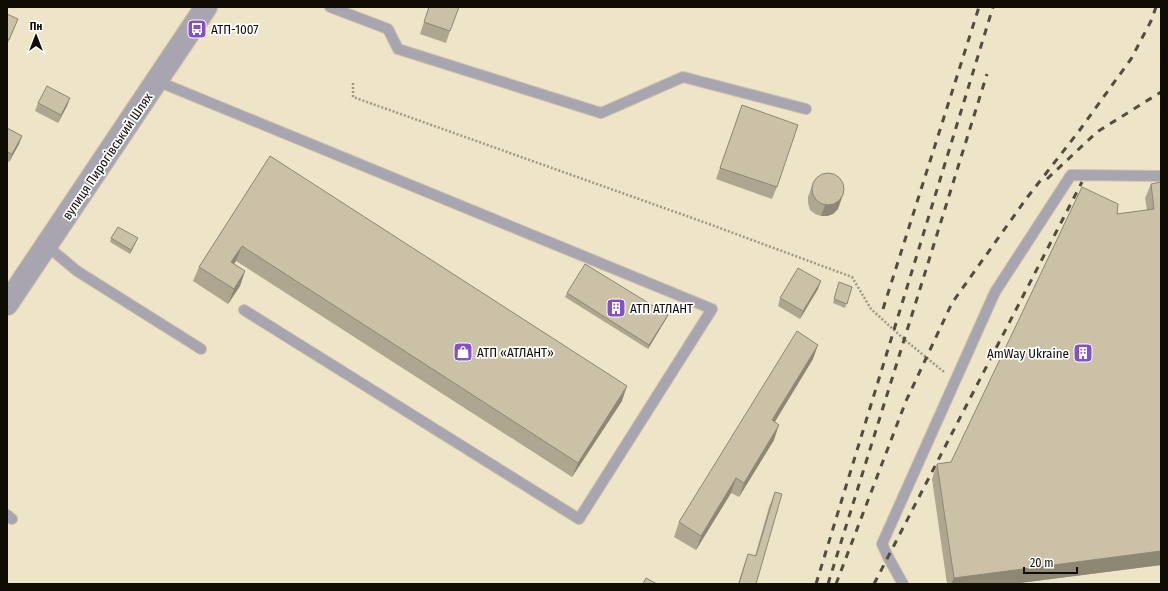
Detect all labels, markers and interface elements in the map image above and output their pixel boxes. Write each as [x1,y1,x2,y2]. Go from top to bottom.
north arrow [16,16,56,56]
bus stop icon: АТП-1007 [186,18,208,40]
text: Пн [30,20,42,33]
place label: АТП-1007 [211,22,259,37]
street label: вулиця Пирогівський Шлях [59,90,156,223]
building icon: АТП АТЛАНТ [605,297,627,319]
place label: АТП АТЛАНТ [630,301,693,316]
shop icon: АТП «АТЛАНТ» [452,341,474,363]
building icon: AmWay Ukraine [1072,342,1094,364]
place label: АТП «АТЛАНТ» [477,345,554,360]
place label: AmWay Ukraine [987,346,1069,361]
scale bar [1024,549,1077,575]
text: 20 m [1030,556,1054,570]

